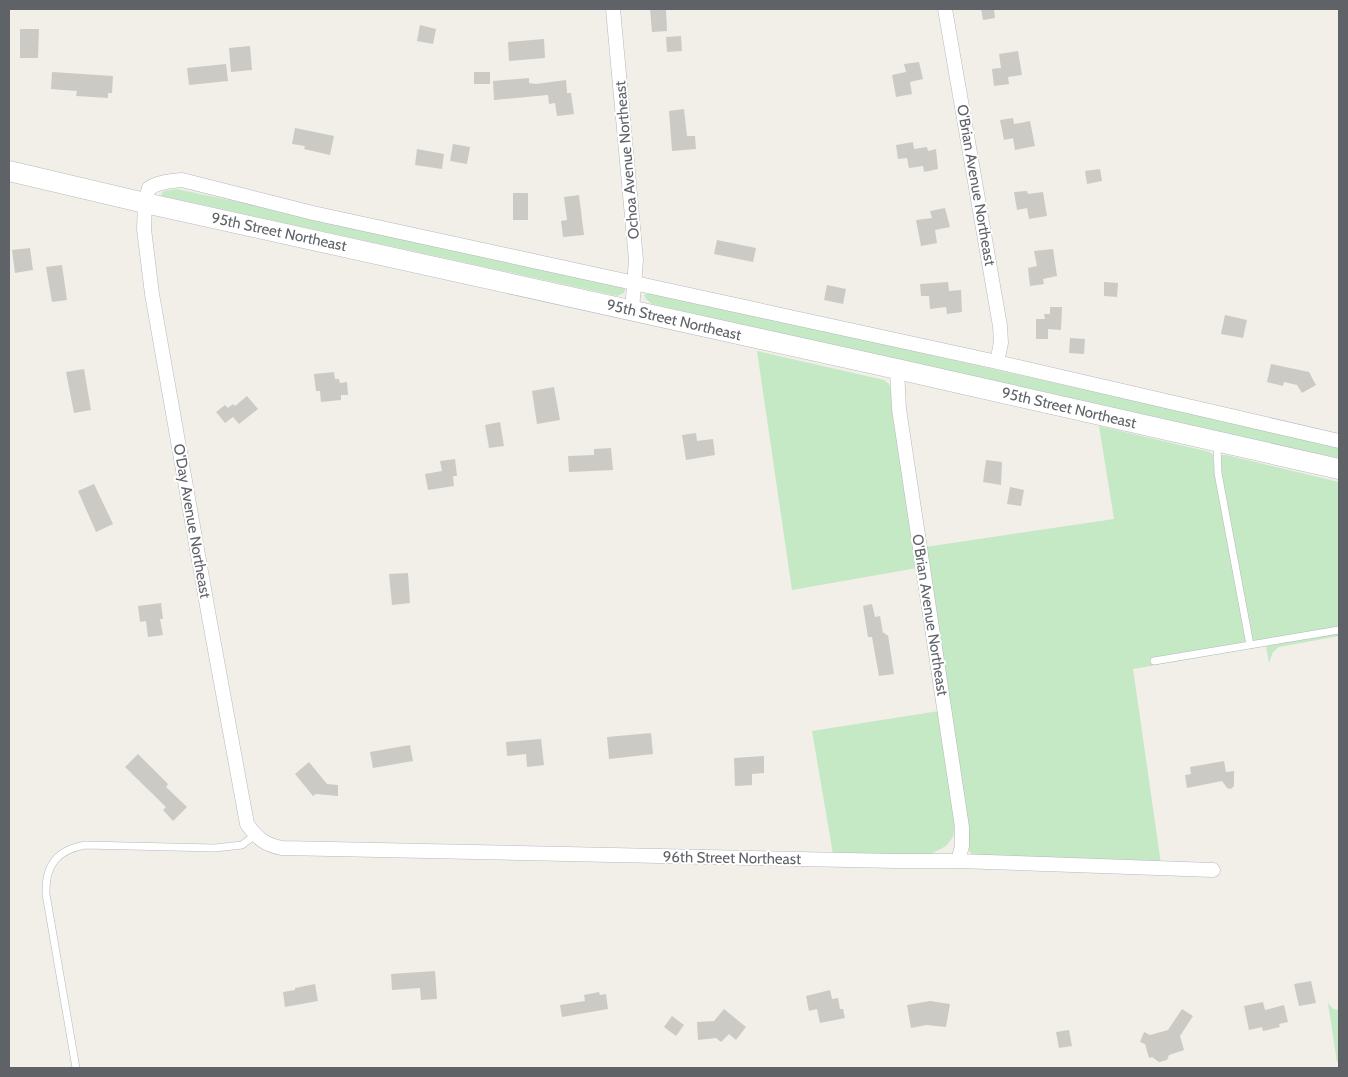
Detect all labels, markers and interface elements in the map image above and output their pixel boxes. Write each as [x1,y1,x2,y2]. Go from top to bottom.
street label: Ochoa Avenue Northeast [611,80,643,240]
street label: O'Brian Avenue Northeast [953,103,999,267]
street label: 95th Street Northeast [210,209,348,255]
street label: 95th Street Northeast [605,296,743,344]
street label: 95th Street Northeast [1000,384,1138,432]
street label: O'Day Avenue Northeast [170,442,214,600]
street label: O'Brian Avenue Northeast [908,533,952,697]
street label: 96th Street Northeast [663,848,801,868]

